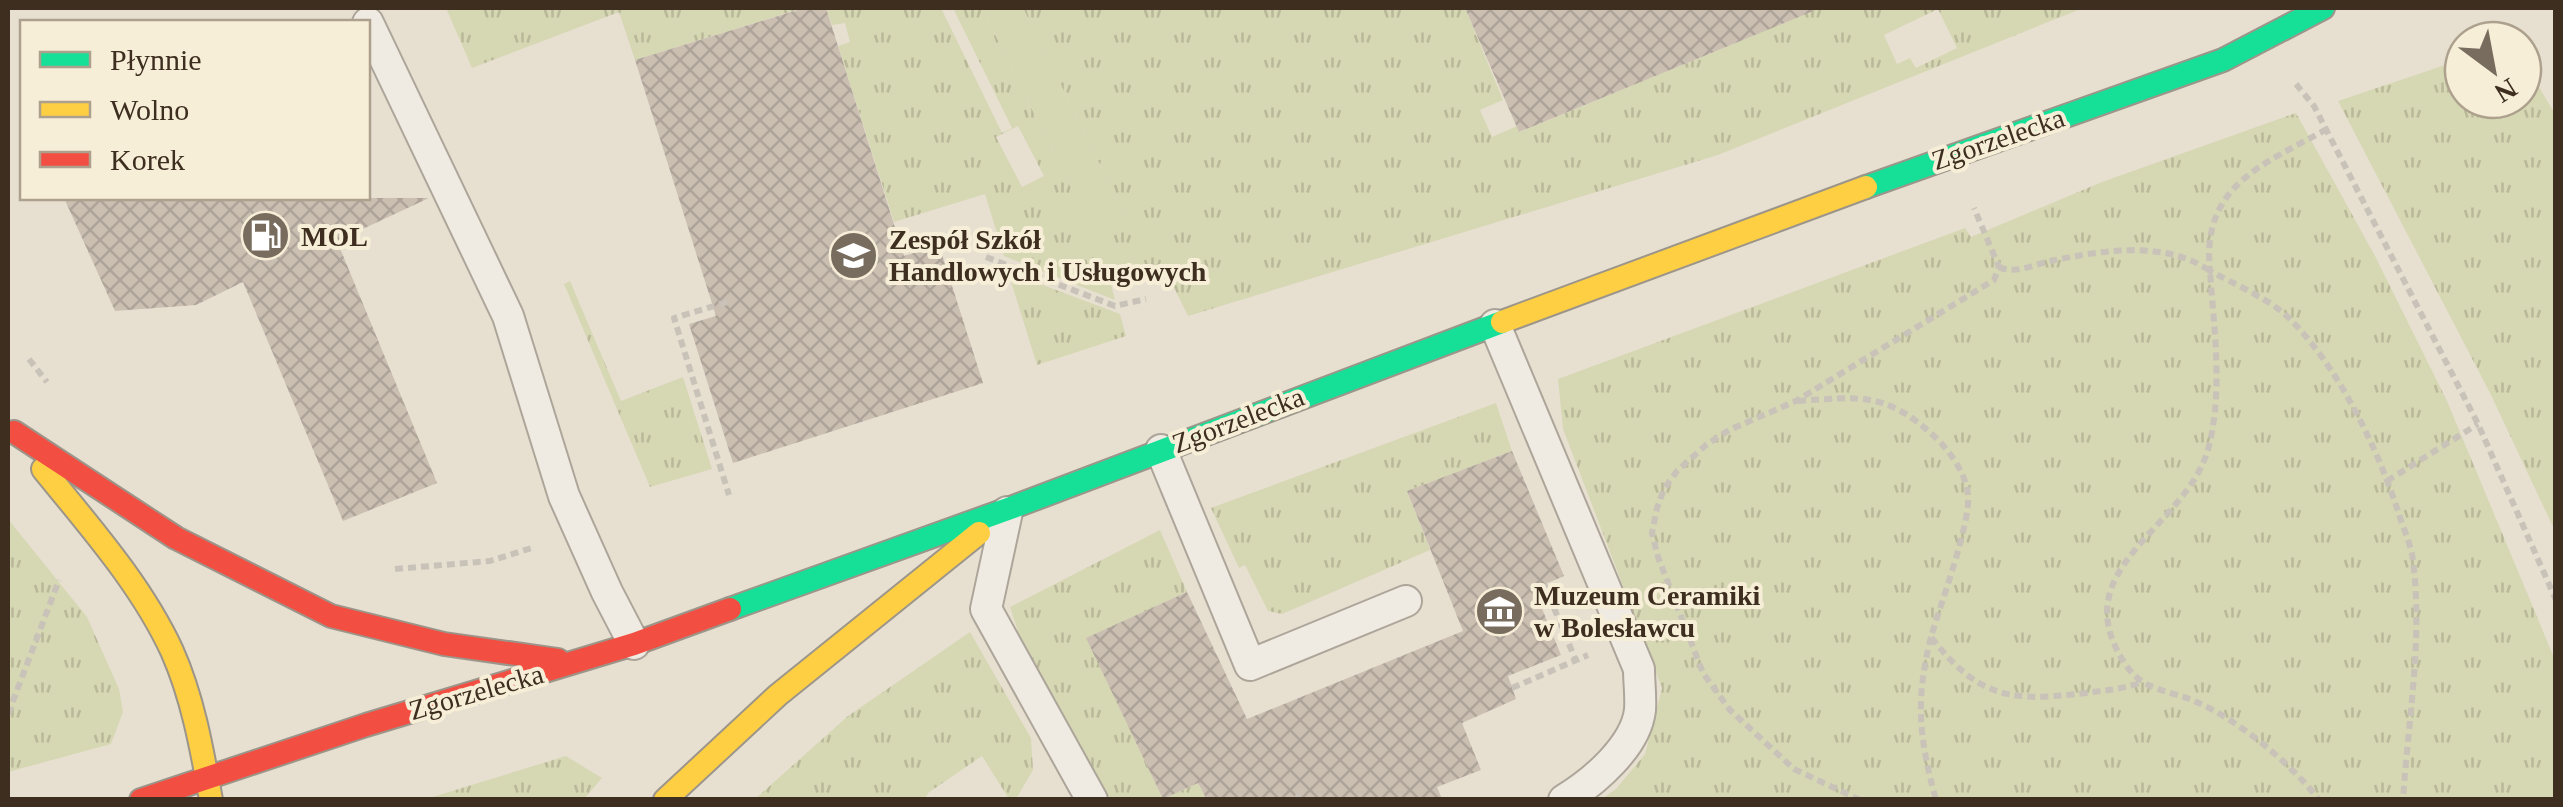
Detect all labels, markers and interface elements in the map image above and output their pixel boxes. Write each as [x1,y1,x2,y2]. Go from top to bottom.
legend [20,20,370,200]
north arrow [2443,20,2543,120]
text: Płynnie [110,43,202,76]
text: N [2489,72,2523,109]
text: Wolno [110,93,189,126]
street label: Zgorzelecka [1928,102,2069,176]
text: Korek [110,143,185,176]
fuel station icon: MOL [240,210,292,262]
place label: MOL [301,221,368,252]
place label: Zespół Szkół Handlowych i Usługowych [889,224,1207,287]
school or university icon: Zespół Szkół Handlowych i Usługowych [828,229,880,281]
street label: Zgorzelecka [1168,381,1309,459]
place label: Muzeum Ceramiki w Bolesławcu [1534,580,1761,643]
museum icon: Muzeum Ceramiki w Bolesławcu [1473,585,1525,637]
street label: Zgorzelecka [405,658,547,726]

